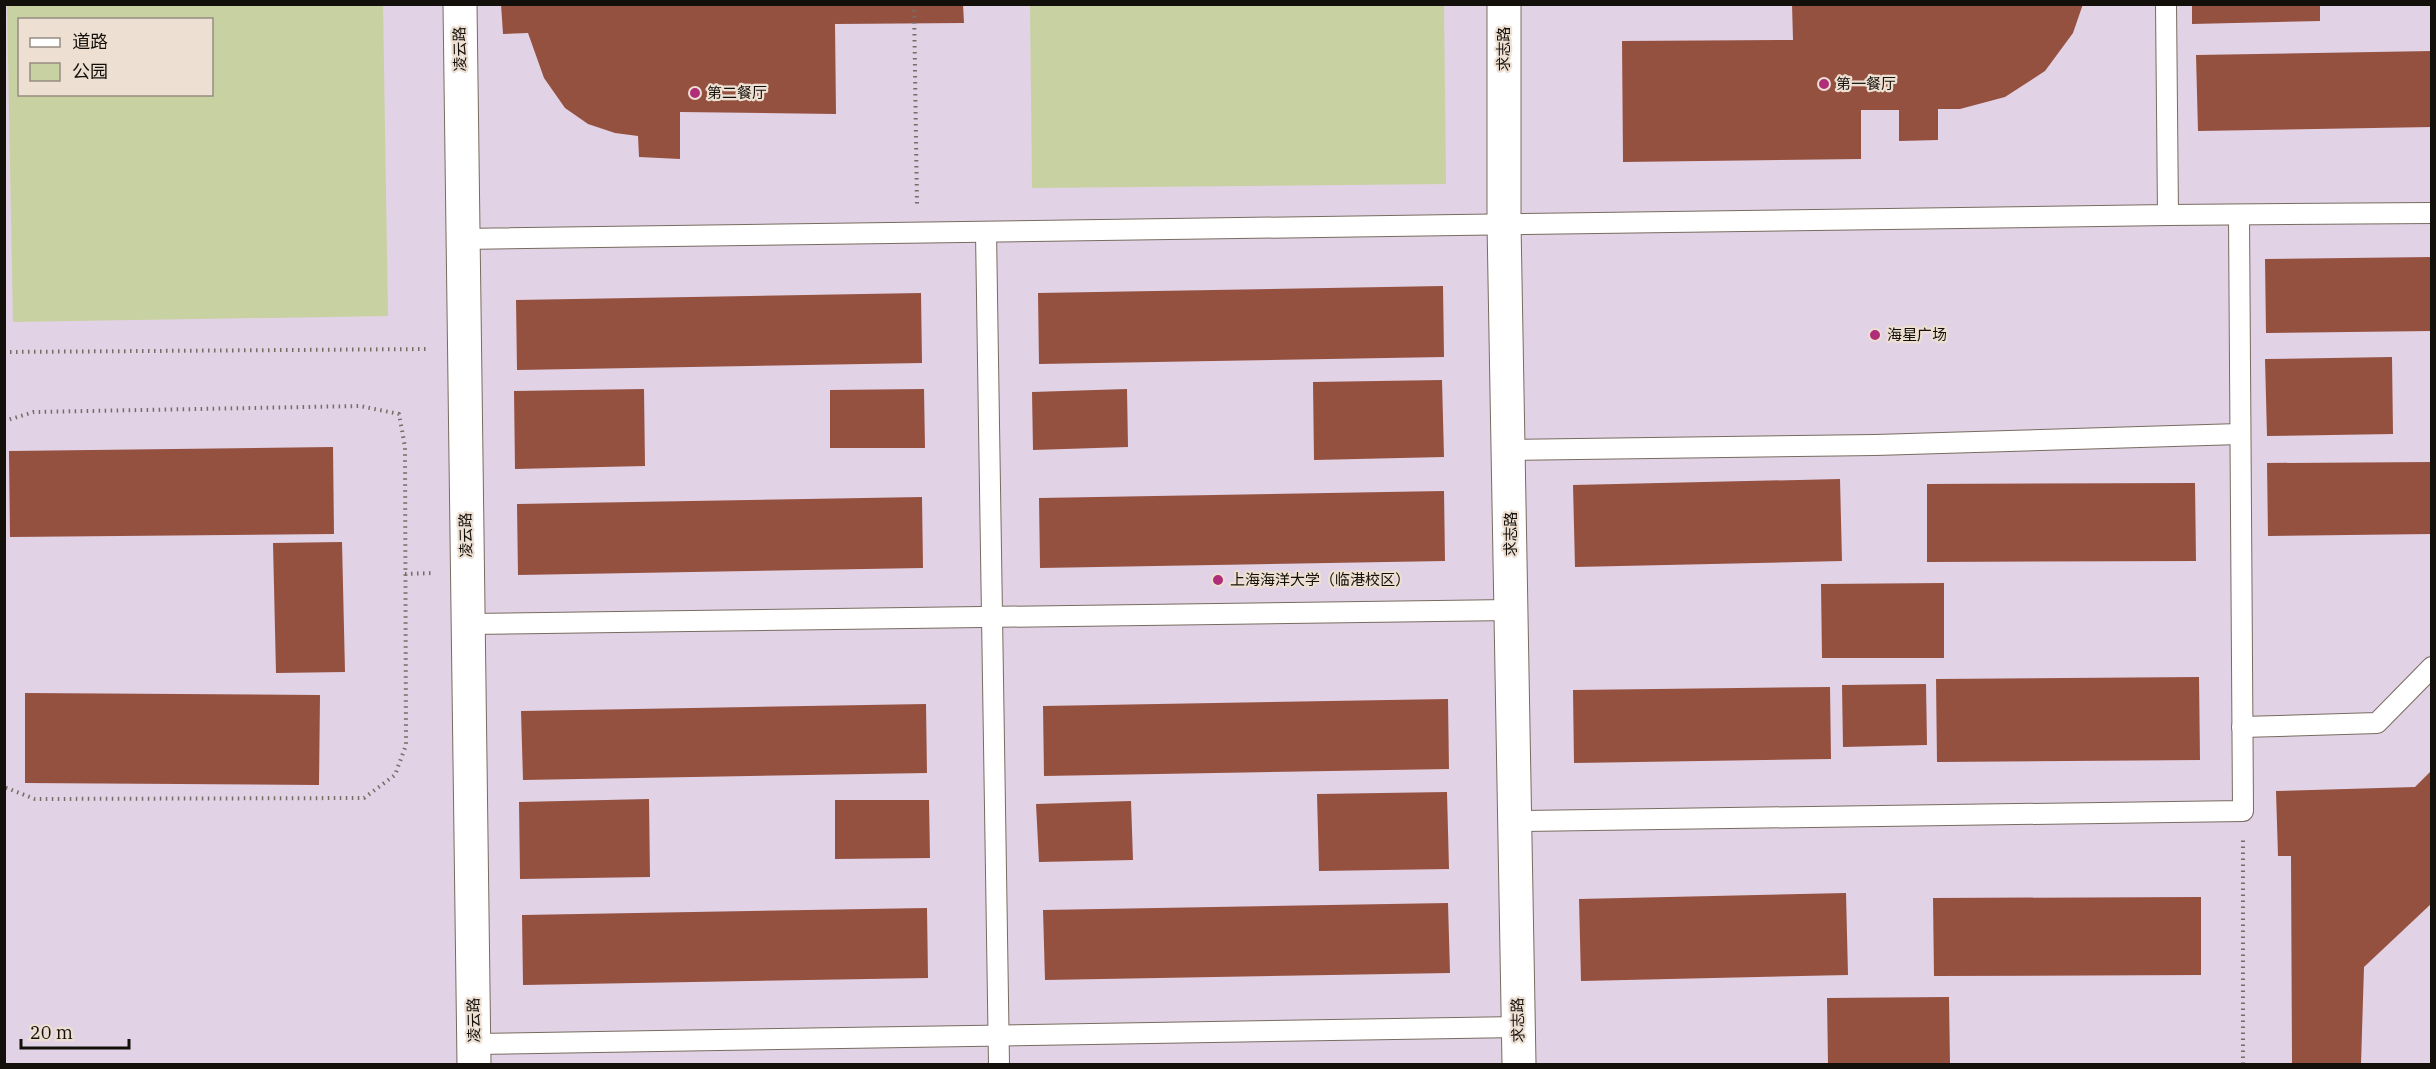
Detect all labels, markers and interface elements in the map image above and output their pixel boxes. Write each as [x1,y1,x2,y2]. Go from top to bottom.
legend [18,18,213,96]
street label: 凌云路 [450,26,469,72]
street label: 求志路 [1494,26,1513,72]
text: 道路 [72,30,108,53]
text: 公园 [72,60,108,83]
place label: 第一餐厅 [1836,74,1896,93]
marker: 第一餐厅 [1817,77,1831,91]
place label: 第二餐厅 [707,83,767,102]
marker: 第二餐厅 [688,86,702,100]
place label: 海星广场 [1887,325,1947,344]
marker: 海星广场 [1868,328,1882,342]
street label: 求志路 [1501,511,1520,557]
street label: 凌云路 [456,512,475,558]
place label: 上海海洋大学（临港校区） [1230,570,1410,589]
marker: 上海海洋大学（临港校区） [1211,573,1225,587]
street label: 凌云路 [464,997,483,1043]
street label: 求志路 [1508,997,1527,1043]
scale bar [21,1012,129,1050]
text: 20 m [30,1021,73,1044]

